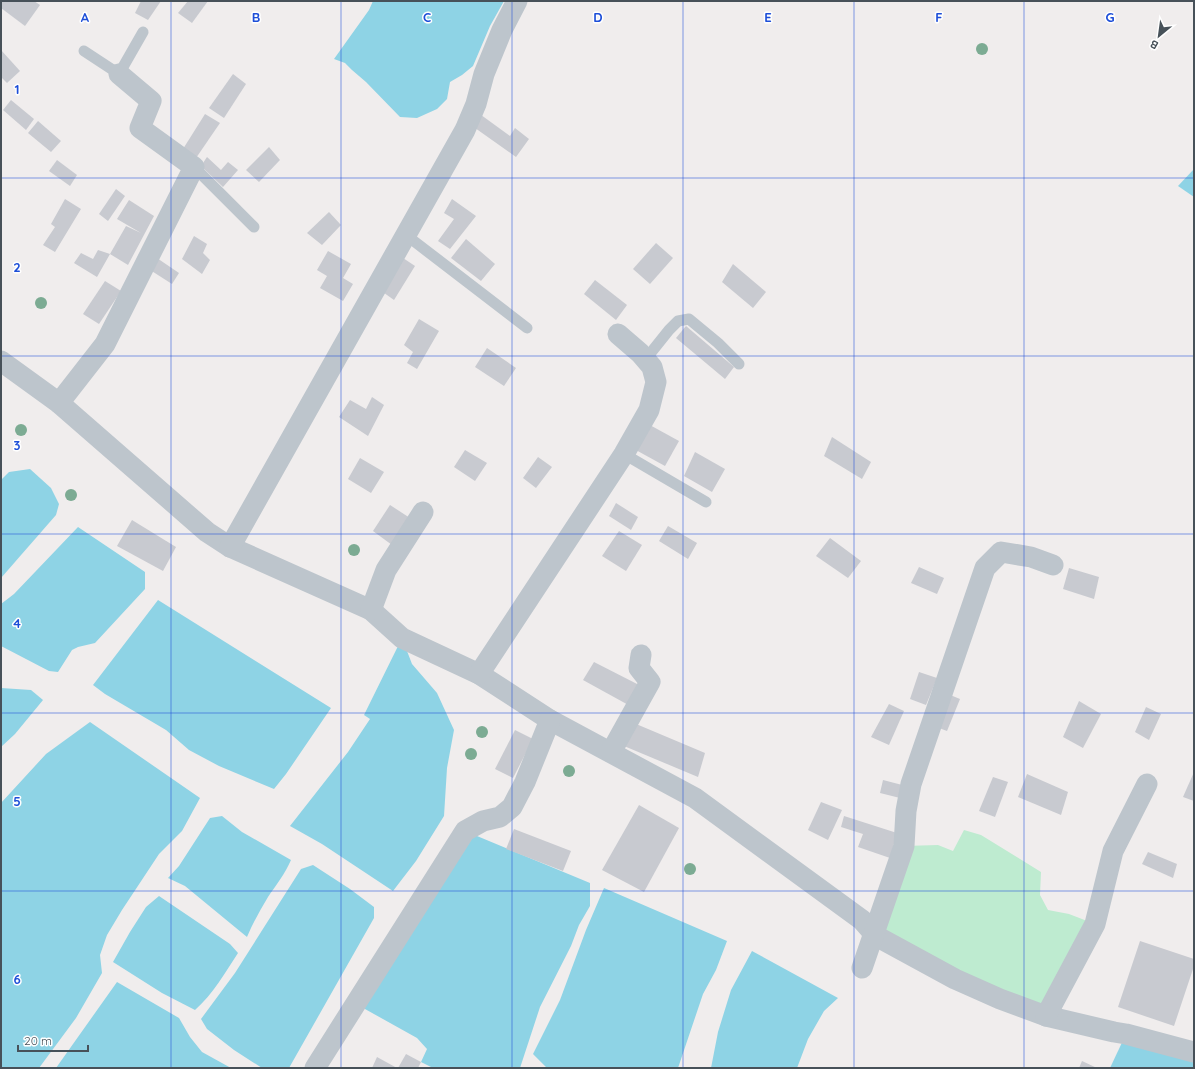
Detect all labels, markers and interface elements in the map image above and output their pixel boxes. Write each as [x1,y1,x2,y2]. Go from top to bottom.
text: A [81,9,90,25]
text: B [252,9,260,25]
text: C [423,9,431,25]
text: D [593,9,603,25]
text: E [764,9,772,25]
text: F [935,9,943,25]
text: G [1105,9,1115,25]
north arrow [1139,16,1179,56]
text: B [1148,37,1161,53]
text: 1 [14,81,20,97]
text: 2 [13,259,21,275]
text: 3 [14,437,21,453]
text: 4 [13,615,21,631]
text: 5 [13,793,21,809]
text: 6 [13,971,21,987]
scale bar [18,1027,88,1053]
text: 20 m [24,1033,52,1048]

